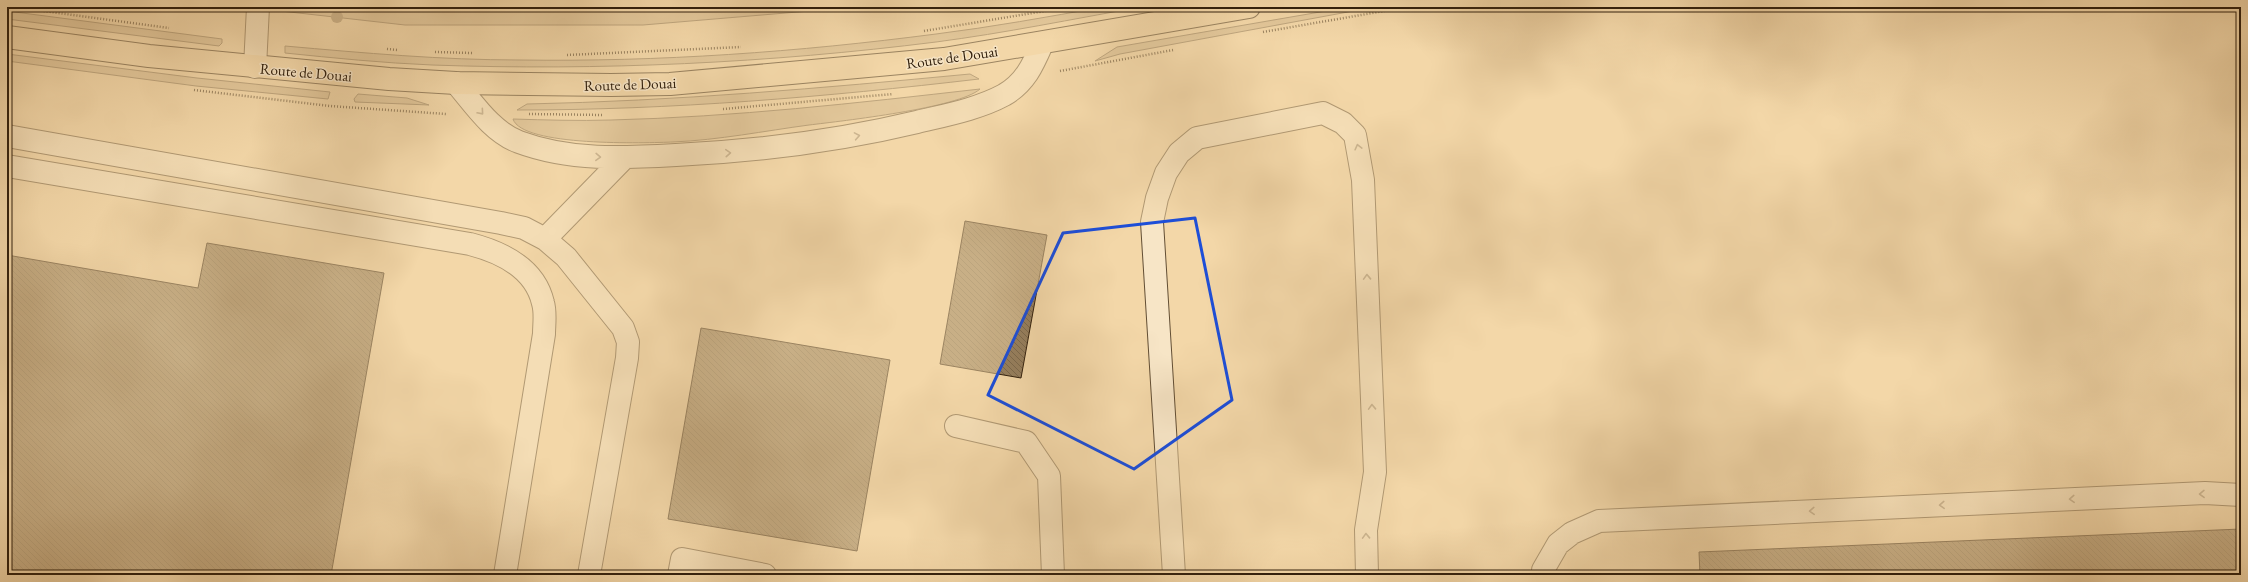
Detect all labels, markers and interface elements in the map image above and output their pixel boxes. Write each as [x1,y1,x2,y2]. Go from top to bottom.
street label: Route de Douai [905,41,999,73]
street label: Route de Douai [259,59,353,86]
street label: Route de Douai [584,73,677,95]
one-way arrow [477,108,484,115]
one-way arrow [854,132,860,141]
one-way arrow [1354,144,1363,151]
one-way arrow [725,148,731,157]
one-way arrow [595,153,601,161]
one-way arrow [1363,274,1371,280]
one-way arrow [1368,404,1376,410]
one-way arrow [2199,489,2205,498]
one-way arrow [2069,495,2075,504]
one-way arrow [1939,501,1945,510]
one-way arrow [1809,507,1815,516]
one-way arrow [1362,533,1370,539]

